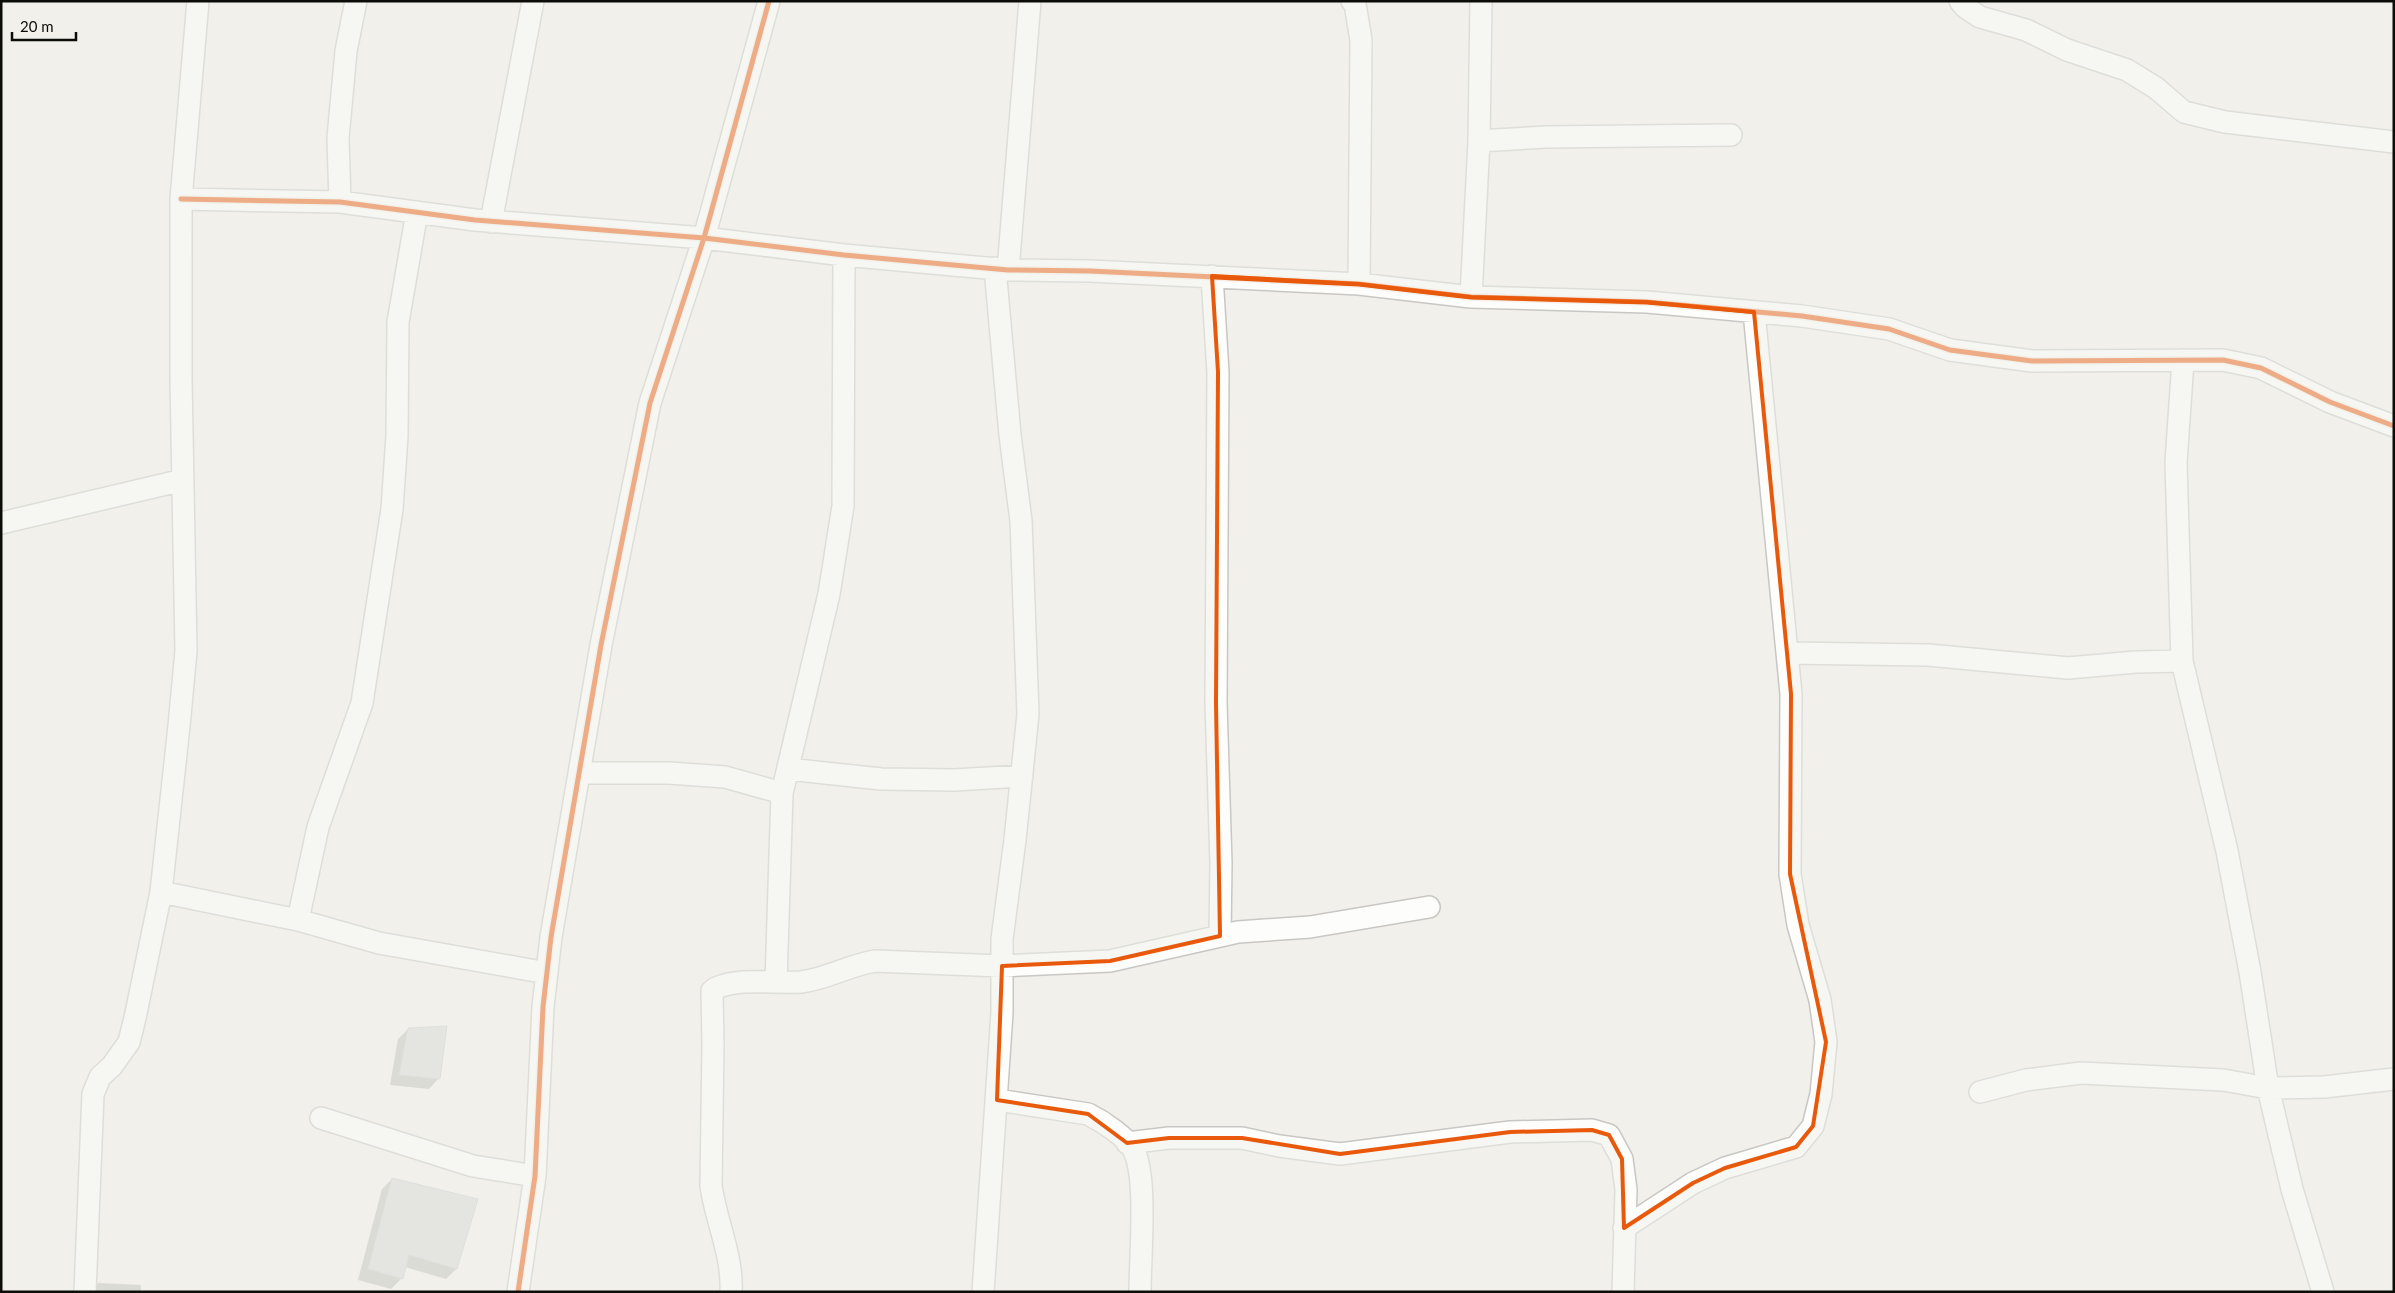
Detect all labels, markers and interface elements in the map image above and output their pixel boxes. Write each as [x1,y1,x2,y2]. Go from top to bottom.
scale bar [12,10,76,42]
text: 20 m [20,17,54,35]

